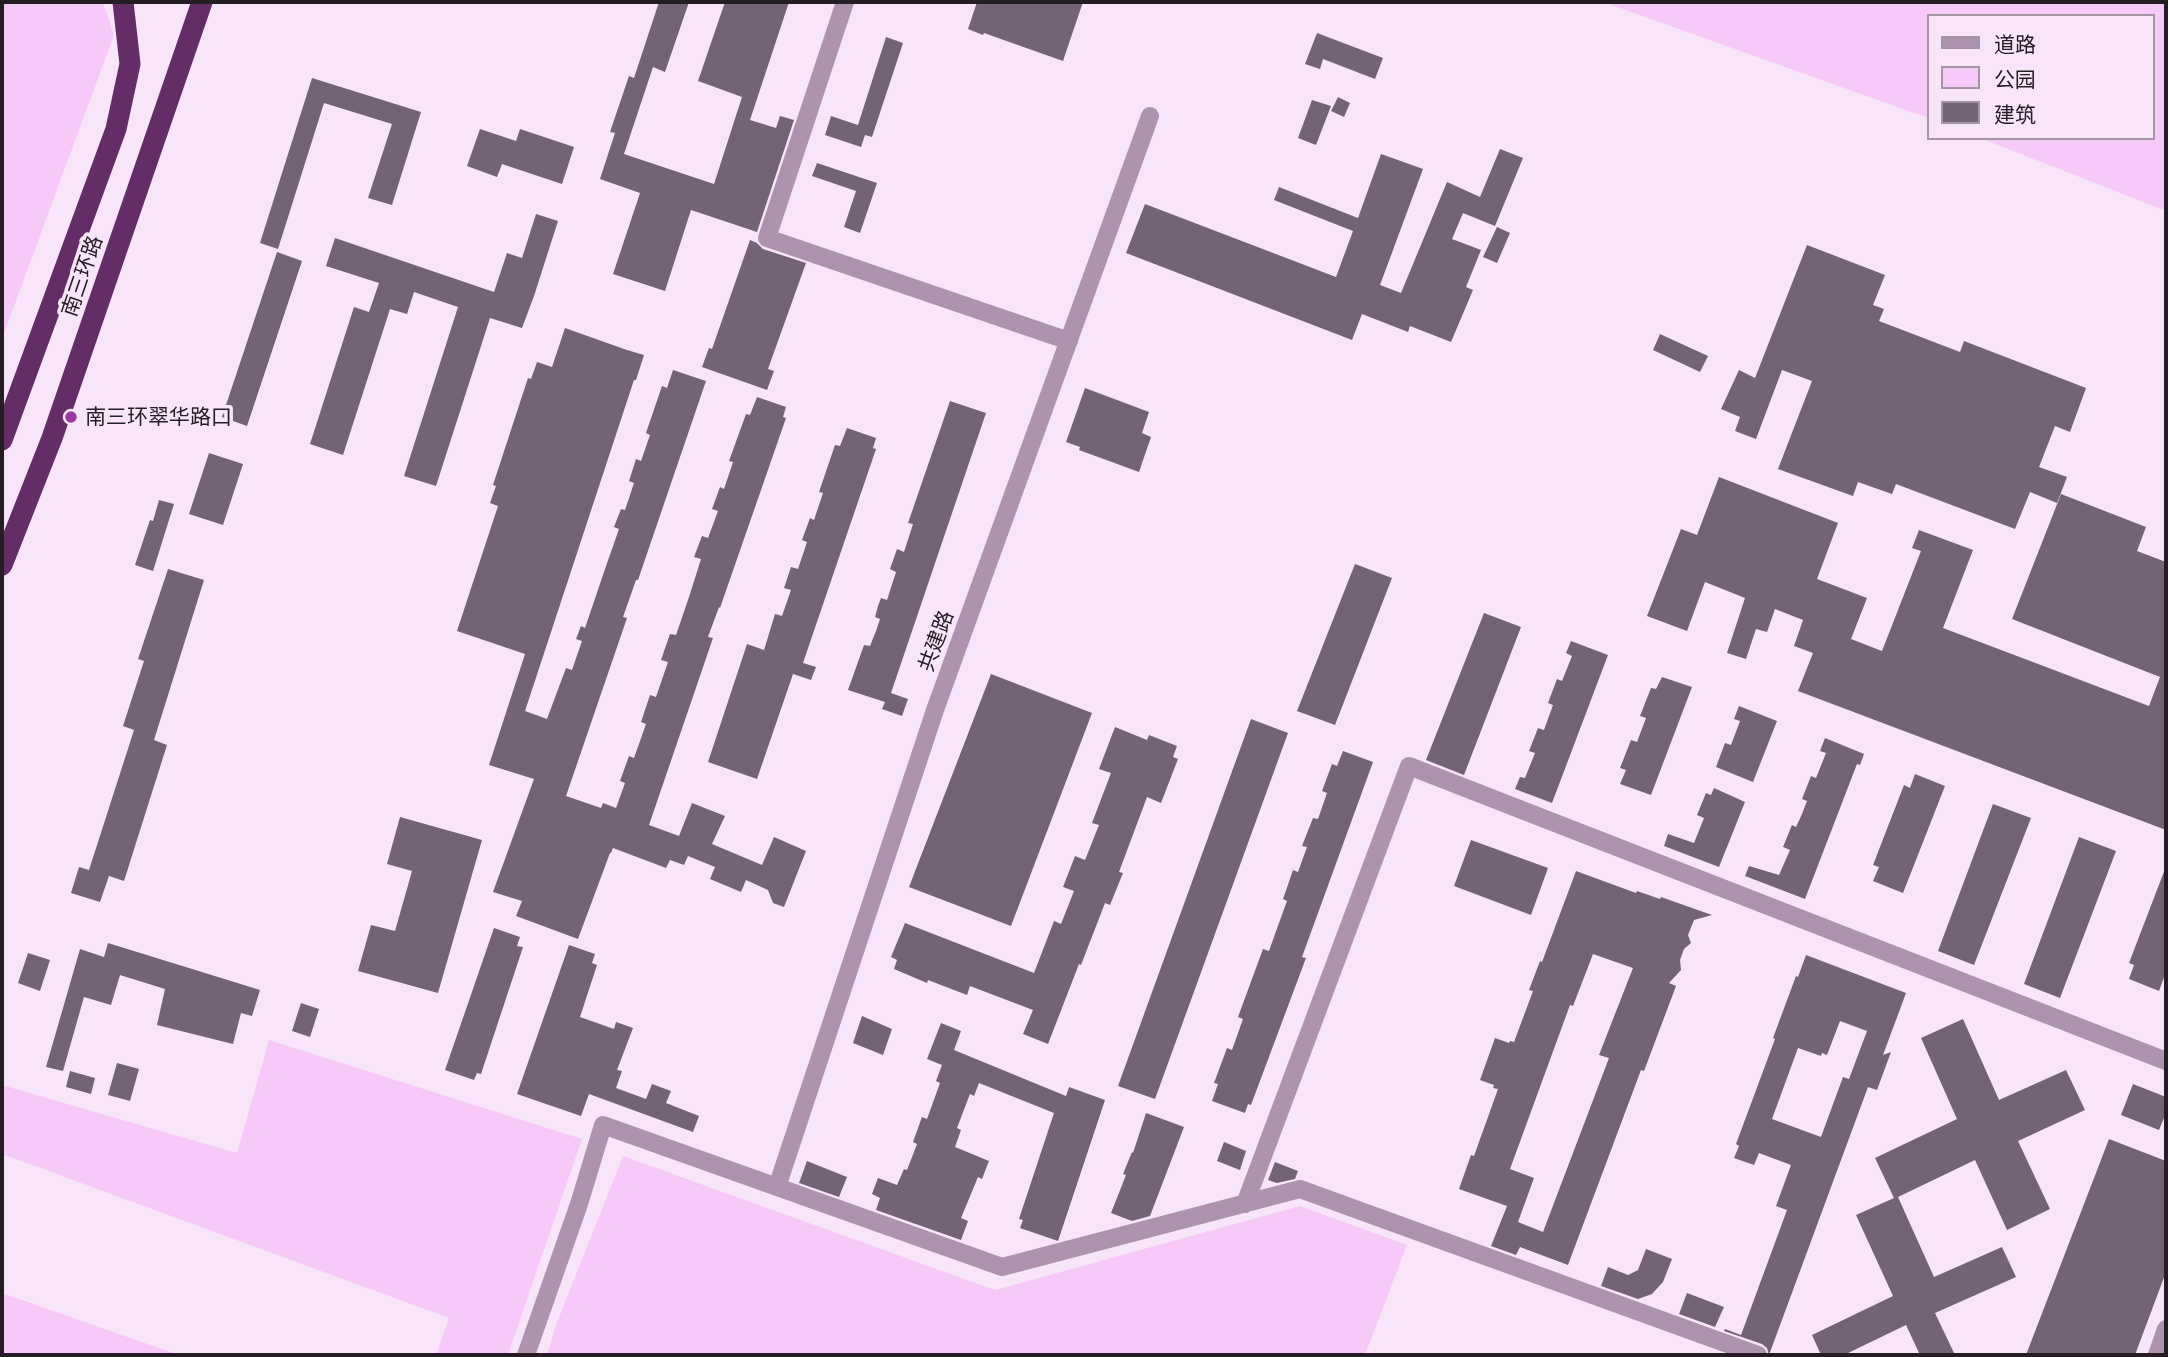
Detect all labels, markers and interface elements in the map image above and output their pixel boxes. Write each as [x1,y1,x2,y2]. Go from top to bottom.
legend [1926,14,2154,140]
text: 道路 [1994,31,2036,56]
text: 公园 [1994,66,2036,91]
text: 建筑 [1994,101,2036,126]
street label: 南三环路 [56,232,108,320]
place label: 南三环翠华路口 [85,404,232,430]
marker: 南三环翠华路口 [63,409,79,425]
street label: 共建路 [913,607,959,675]

